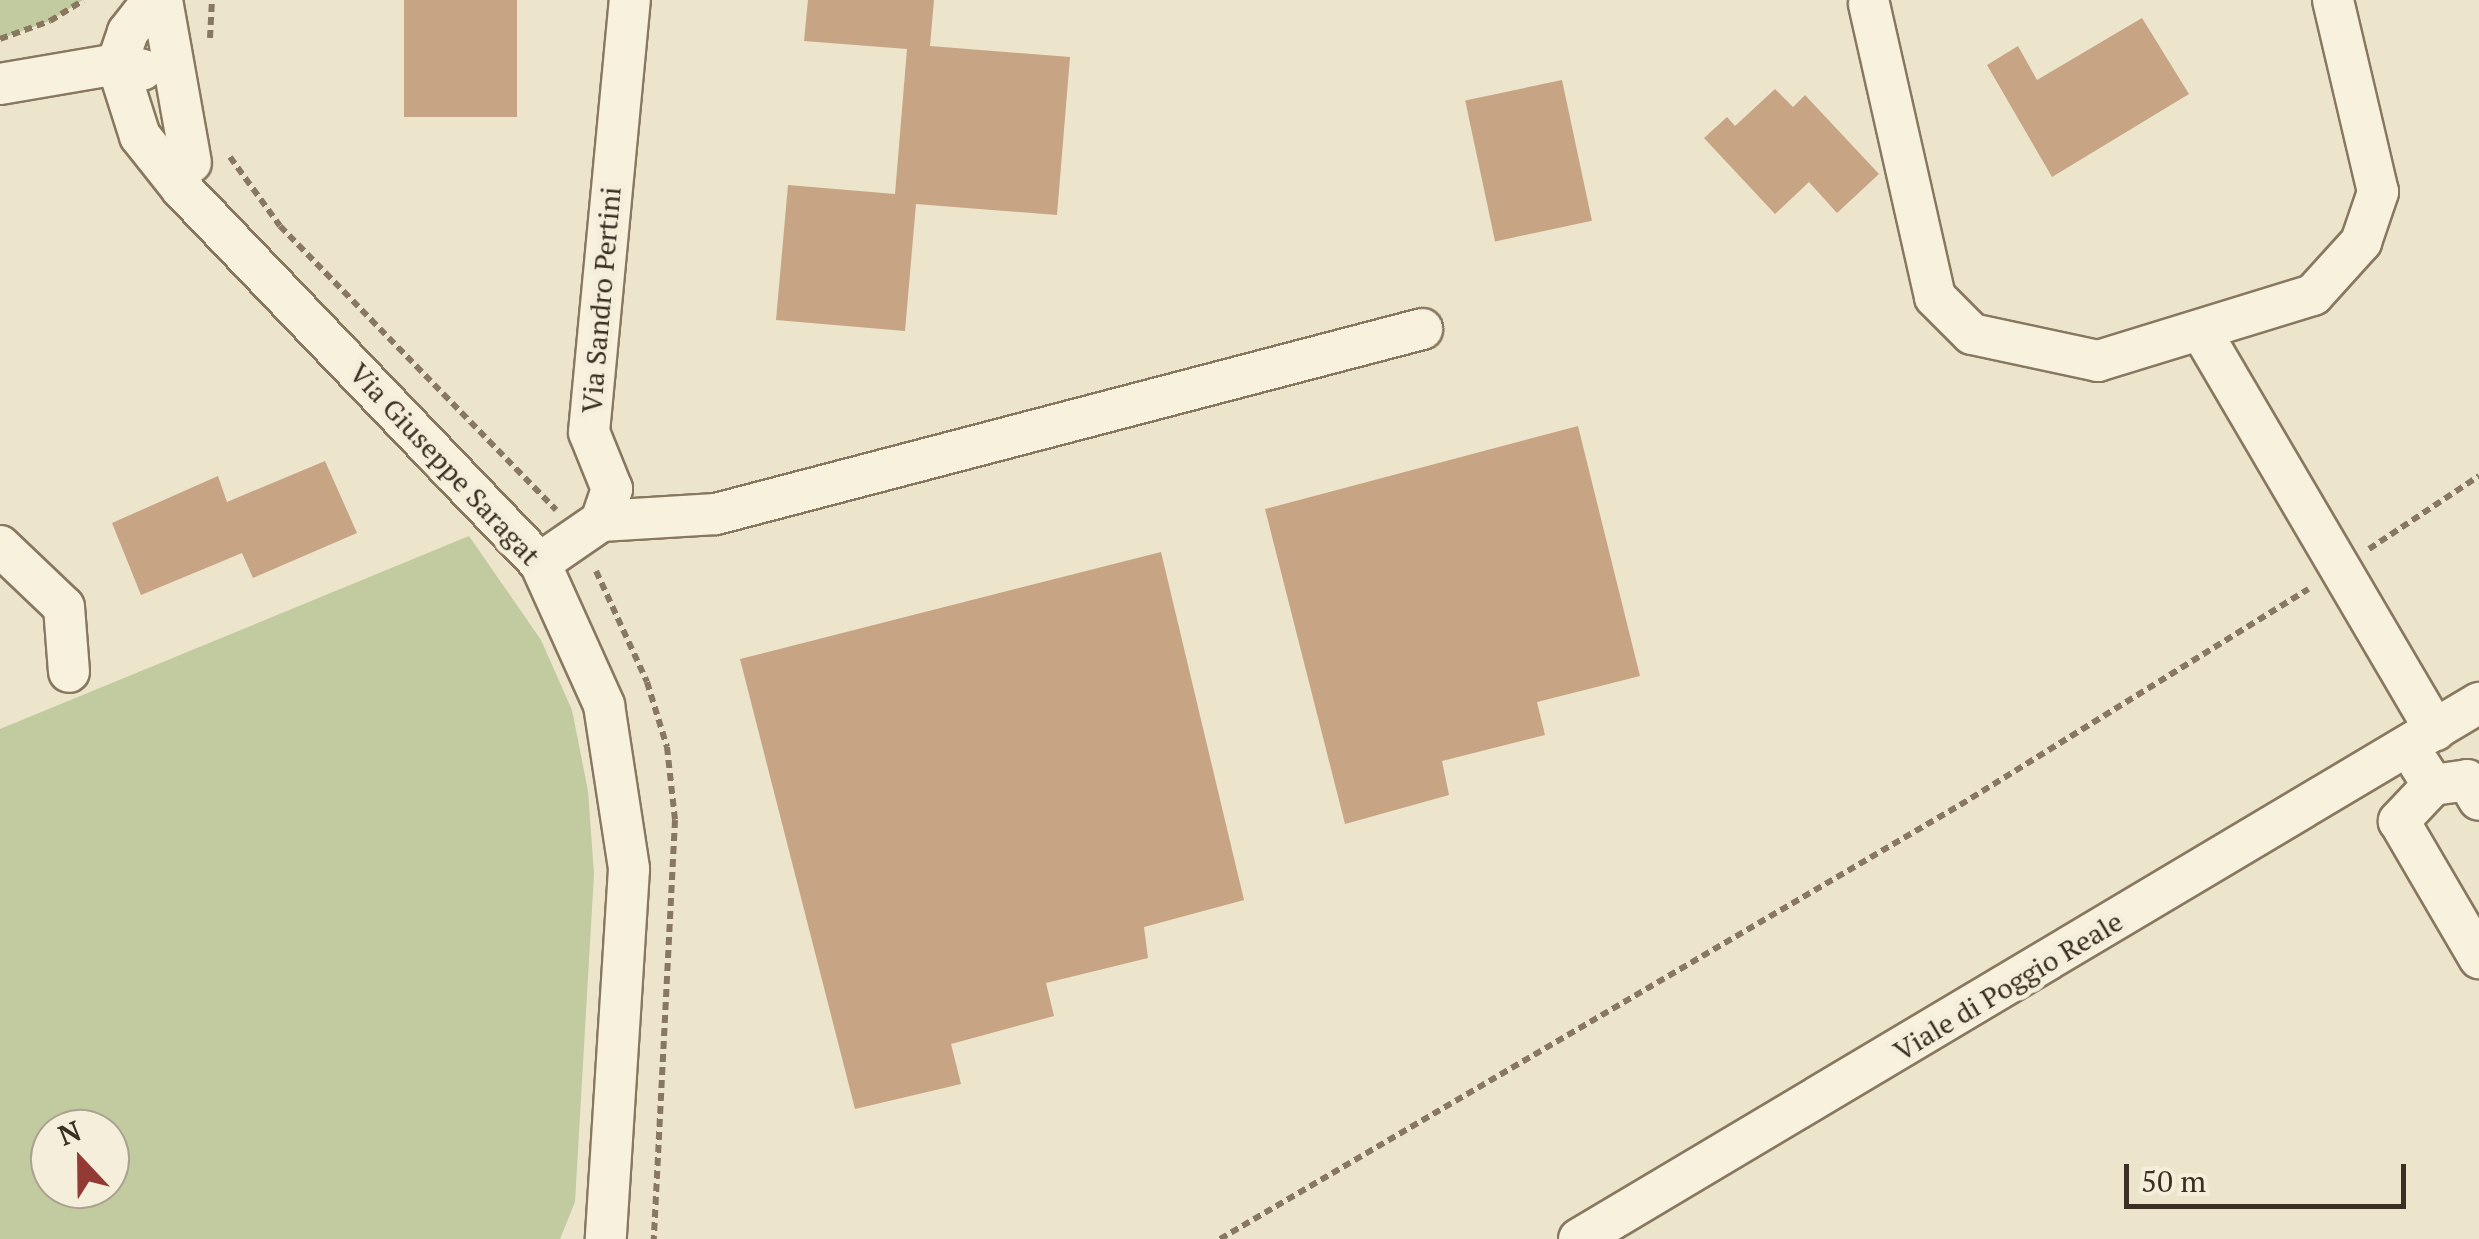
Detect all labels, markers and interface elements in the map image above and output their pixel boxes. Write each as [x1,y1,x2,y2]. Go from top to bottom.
street label: Via Sandro Pertini [574,185,628,415]
street label: Via Giuseppe Saragat [343,356,547,572]
street label: Viale di Poggio Reale [1887,904,2129,1068]
north arrow [30,1109,130,1209]
text: N [53,1111,86,1154]
scale bar [2129,1144,2412,1206]
text: 50 m [2141,1161,2206,1201]

